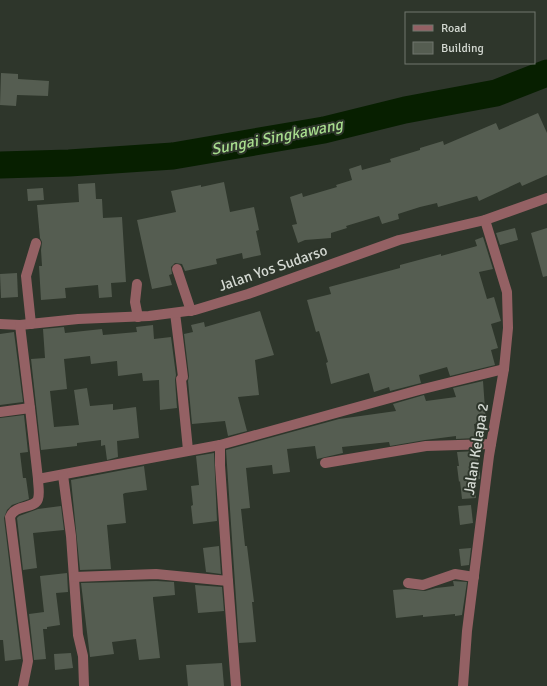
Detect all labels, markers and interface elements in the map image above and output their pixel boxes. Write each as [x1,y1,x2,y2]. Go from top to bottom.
legend [405,12,535,64]
text: Road [441,21,467,36]
text: Building [441,41,484,56]
water label: Sungai Singkawang [209,114,346,160]
street label: Jalan Yos Sudarso [216,241,330,295]
street label: Jalan Kelapa 2 [460,402,492,496]

